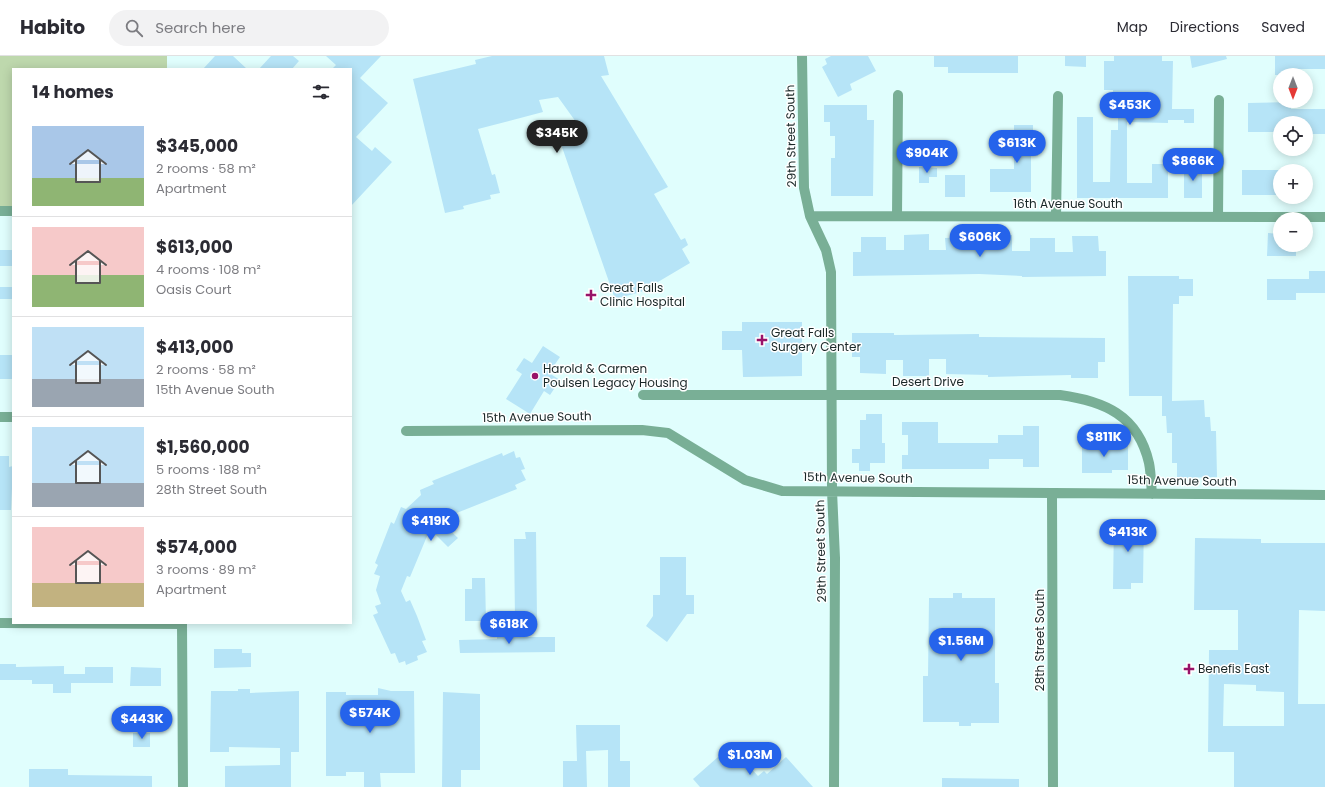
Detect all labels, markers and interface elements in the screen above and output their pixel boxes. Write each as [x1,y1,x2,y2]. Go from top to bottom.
search box [109,10,389,46]
text: Habito [20,14,85,41]
icon: search [123,17,145,39]
text: Search here [155,17,245,38]
text: Map [1117,17,1148,37]
text: Directions [1170,17,1239,37]
text: Saved [1261,17,1305,37]
north arrow [1273,68,1313,108]
map controls [1273,68,1313,252]
text: 14 homes [32,80,114,104]
icon: filters [310,81,332,103]
street label: 29th Street South [781,85,800,187]
pin: $453K [1102,92,1158,126]
text: $453K [1109,95,1151,114]
button: locate [1273,116,1313,156]
pin: $345K [529,120,585,154]
text: $345K [536,123,578,142]
pin: $613K [989,130,1045,164]
text: $613K [998,133,1036,152]
text: $345,000 [156,134,238,158]
pin: $904K [899,140,955,174]
icon: home [64,142,112,190]
text: $904K [906,143,948,162]
pin: $866K [1165,148,1221,182]
text: $866K [1172,151,1214,170]
text: 2 rooms · 58 m² [156,159,256,178]
button: + [1273,164,1313,204]
text: Apartment [156,179,226,198]
street label: 16th Avenue South [1013,195,1123,212]
button: − [1273,212,1313,252]
pin: $606K [952,224,1008,258]
text: $606K [959,227,1001,246]
text: $613,000 [156,235,233,259]
icon: home [64,243,112,291]
text: 4 rooms · 108 m² [156,260,261,279]
place label: Great Falls Clinic Hospital [600,279,685,310]
text: Oasis Court [156,280,232,299]
marker: Great Falls Clinic Hospital [585,289,597,301]
place label: Great Falls Surgery Center [771,324,861,355]
marker: Great Falls Surgery Center [756,334,768,346]
text: $413,000 [156,335,234,359]
icon: home [64,343,112,391]
text: 2 rooms · 58 m² [156,360,256,379]
place label: Harold & Carmen Poulsen Legacy Housing [543,360,688,391]
marker: Harold & Carmen Poulsen Legacy Housing [530,371,540,381]
street label: Desert Drive [892,373,964,390]
text: 15th Avenue South [156,380,274,399]
street label: 15th Avenue South [482,407,592,426]
pin: $811K [1076,424,1132,458]
text: $811K [1086,427,1122,446]
text: $1,560,000 [156,435,250,459]
icon: home [64,443,112,491]
text: 5 rooms · 188 m² [156,460,261,479]
street label: 15th Avenue South [803,468,913,487]
street label: 15th Avenue South [1127,471,1237,490]
text: 28th Street South [156,480,267,499]
street label: 29th Street South [811,500,830,602]
pin: $419K [403,508,459,542]
text: $419K [411,511,451,530]
pin: $413K [1100,519,1156,553]
text: $413K [1108,522,1148,541]
text: $574,000 [156,535,237,559]
icon: home [64,543,112,591]
text: 3 rooms · 89 m² [156,560,256,579]
text: Apartment [156,580,226,599]
street label: 28th Street South [1031,589,1048,691]
pin: $618K [481,611,537,645]
text: $618K [489,614,529,633]
pin: $1.56M [928,628,994,662]
text: $1.56M [938,631,984,650]
place label: Benefis East [1198,660,1269,677]
marker: Benefis East [1183,663,1195,675]
pin: $574K [342,700,398,734]
text: $574K [349,703,391,722]
pin: $443K [114,706,170,740]
text: $443K [120,709,164,728]
pin: $1.03M [717,742,783,776]
text: $1.03M [727,745,773,764]

